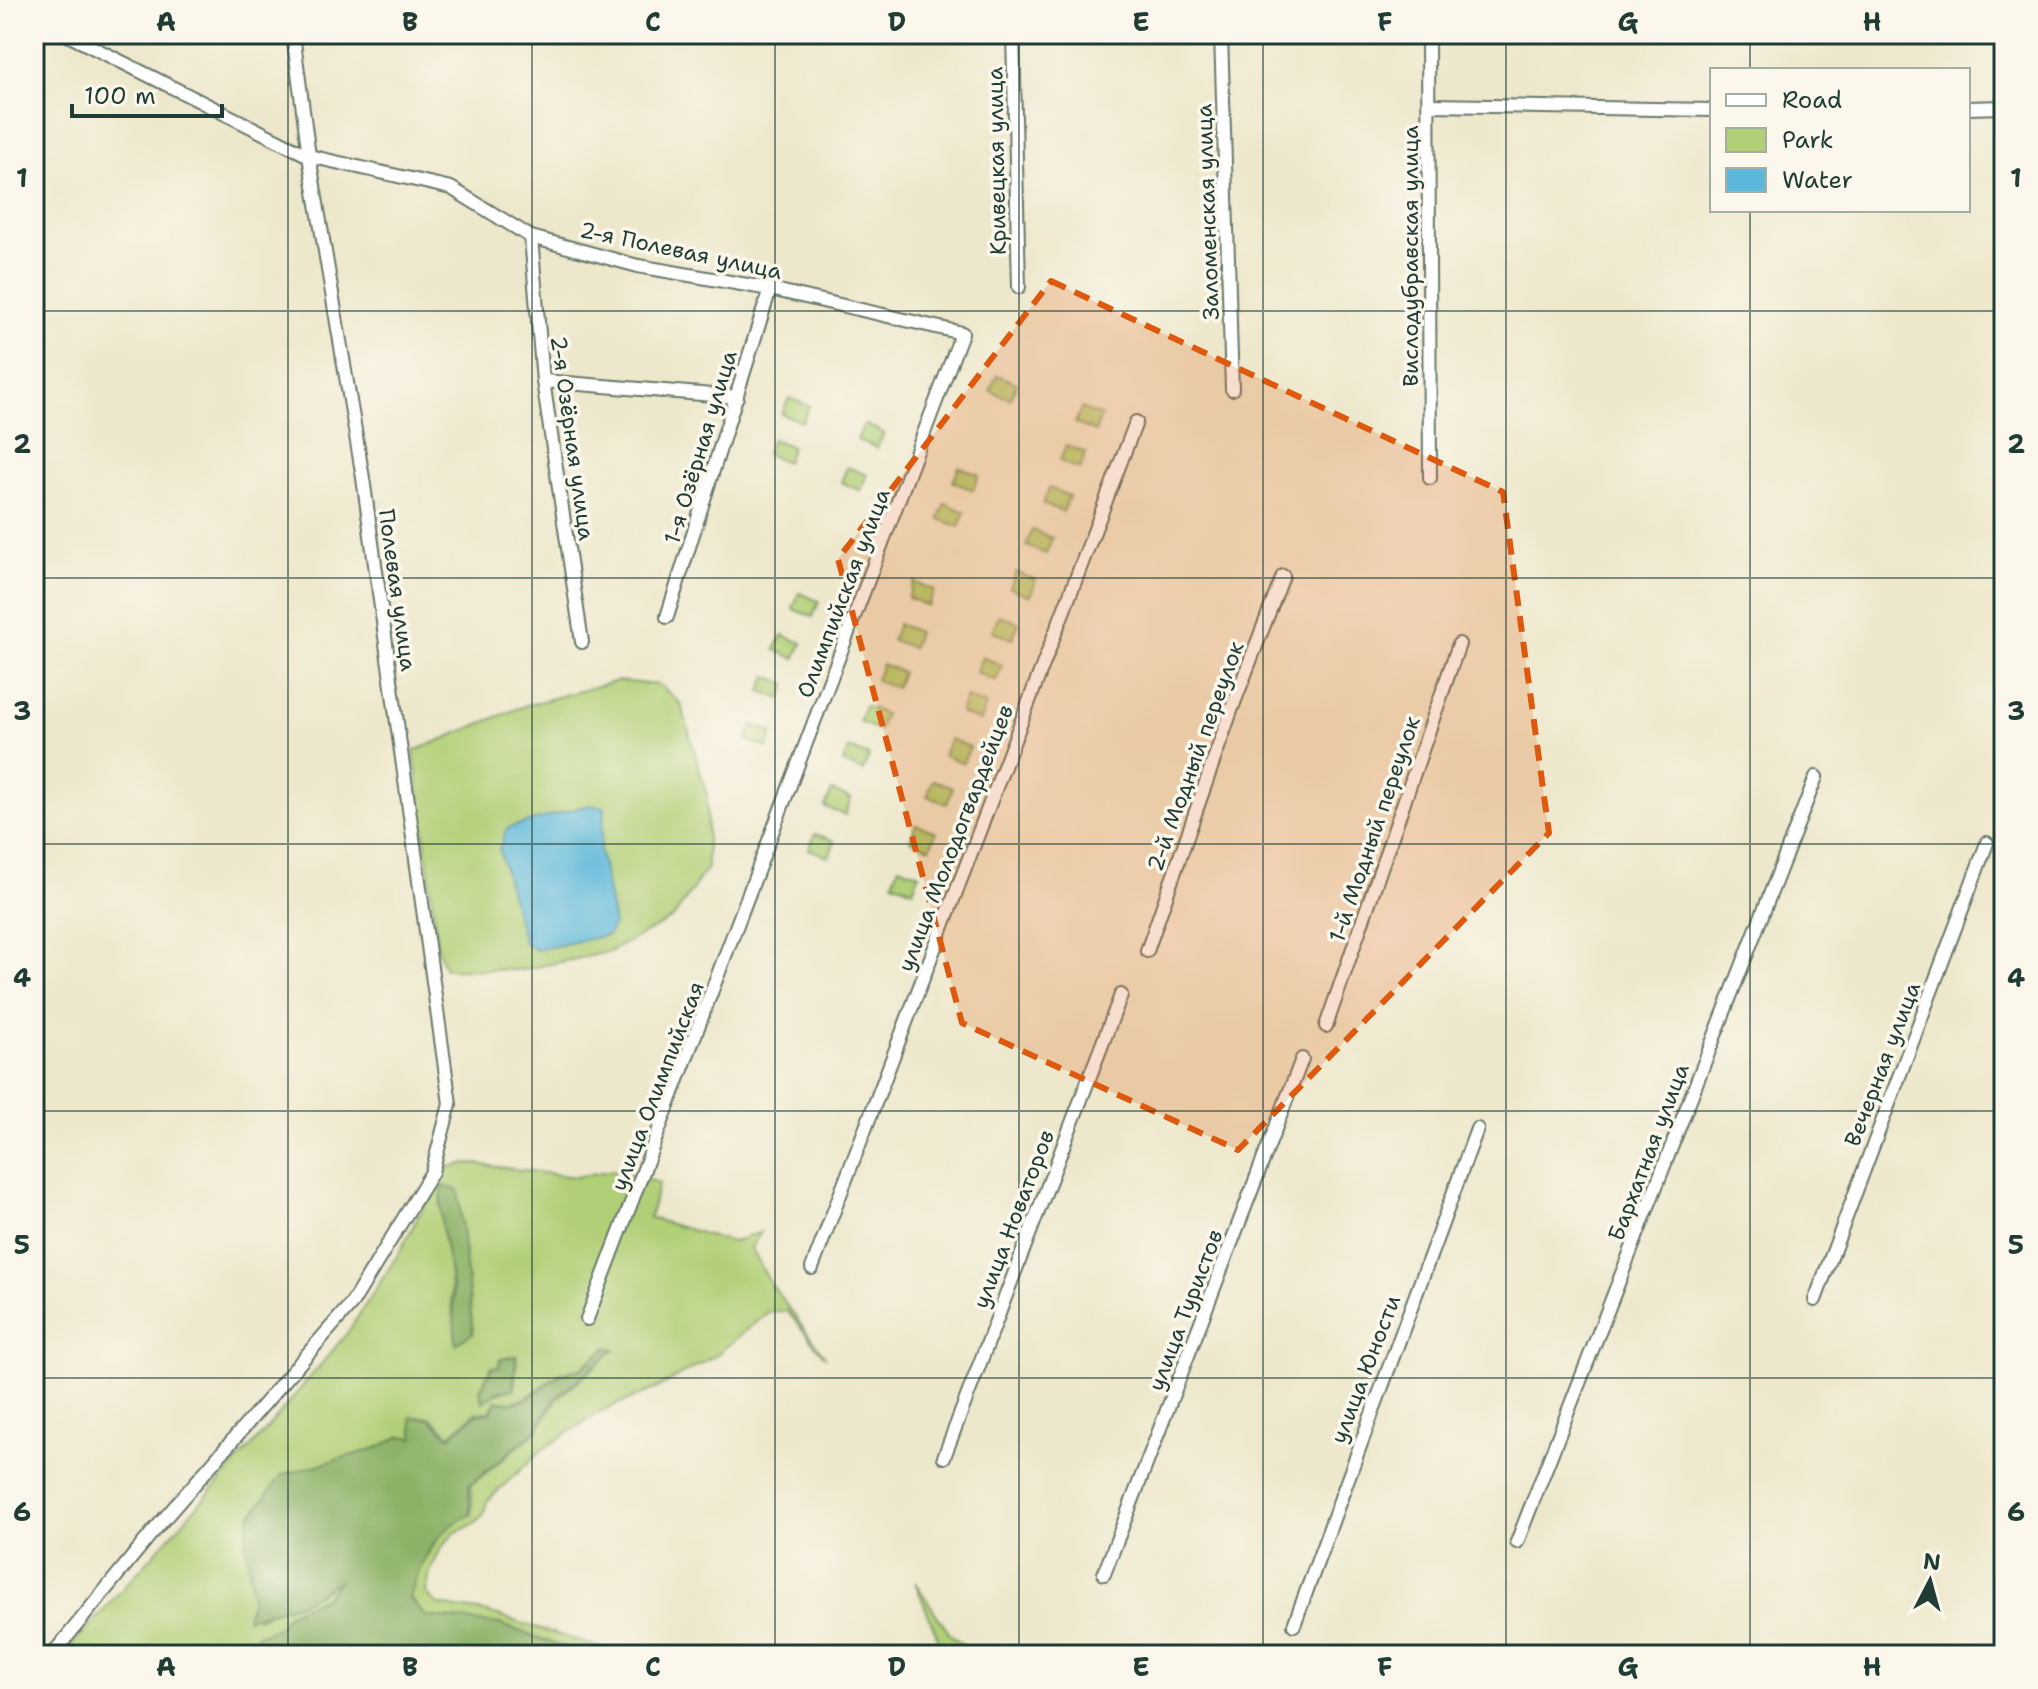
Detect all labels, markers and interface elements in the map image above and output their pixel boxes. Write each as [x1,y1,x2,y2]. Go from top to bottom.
text: A [156,4,176,39]
text: B [402,4,418,39]
text: C [645,4,661,39]
text: D [888,4,906,39]
text: E [1132,4,1150,39]
text: F [1377,4,1393,39]
text: G [1618,4,1639,39]
text: H [1863,4,1881,39]
street label: Кривецкая улица [980,66,1013,256]
scale bar [72,68,222,118]
legend [1710,68,1970,212]
text: 100 m [84,80,156,112]
text: Road [1782,84,1842,116]
street label: Заломенская улица [1189,103,1226,321]
text: Park [1782,124,1834,156]
street label: Вислодубравская улица [1396,125,1425,387]
text: 1 [16,160,28,195]
text: 1 [2010,160,2022,195]
text: Water [1782,164,1853,196]
street label: 2-я Полевая улица [577,215,785,286]
street label: 2-я Озёрная улица [544,334,601,543]
street label: 1-я Озёрная улица [657,347,744,547]
text: 2 [13,426,31,461]
text: 2 [2007,426,2025,461]
street label: Олимпийская улица [790,484,897,702]
street label: Полевая улица [372,507,423,673]
street label: 2-й Модный переулок [1140,637,1251,875]
text: 3 [13,693,31,728]
text: 3 [2007,693,2025,728]
street label: улица Молодогвардейцев [891,701,1020,976]
street label: 1-й Модный переулок [1322,712,1427,946]
text: 4 [13,960,31,995]
text: 4 [2007,960,2025,995]
street label: улица Олимпийская [604,977,711,1195]
street label: Вечерная улица [1838,978,1927,1150]
street label: Бархатная улица [1601,1059,1696,1245]
street label: улица Новаторов [966,1126,1061,1312]
street label: улица Туристов [1141,1225,1230,1395]
text: 5 [14,1227,30,1262]
text: 5 [2008,1227,2024,1262]
street label: улица Юности [1324,1291,1407,1448]
text: 6 [13,1494,31,1529]
text: 6 [2007,1494,2025,1529]
north arrow [1890,1541,1970,1621]
text: N [1922,1546,1942,1577]
text: A [156,1649,176,1684]
text: B [402,1649,418,1684]
text: C [645,1649,661,1684]
text: D [888,1649,906,1684]
text: E [1132,1649,1150,1684]
text: F [1377,1649,1393,1684]
text: G [1618,1649,1639,1684]
text: H [1863,1649,1881,1684]

